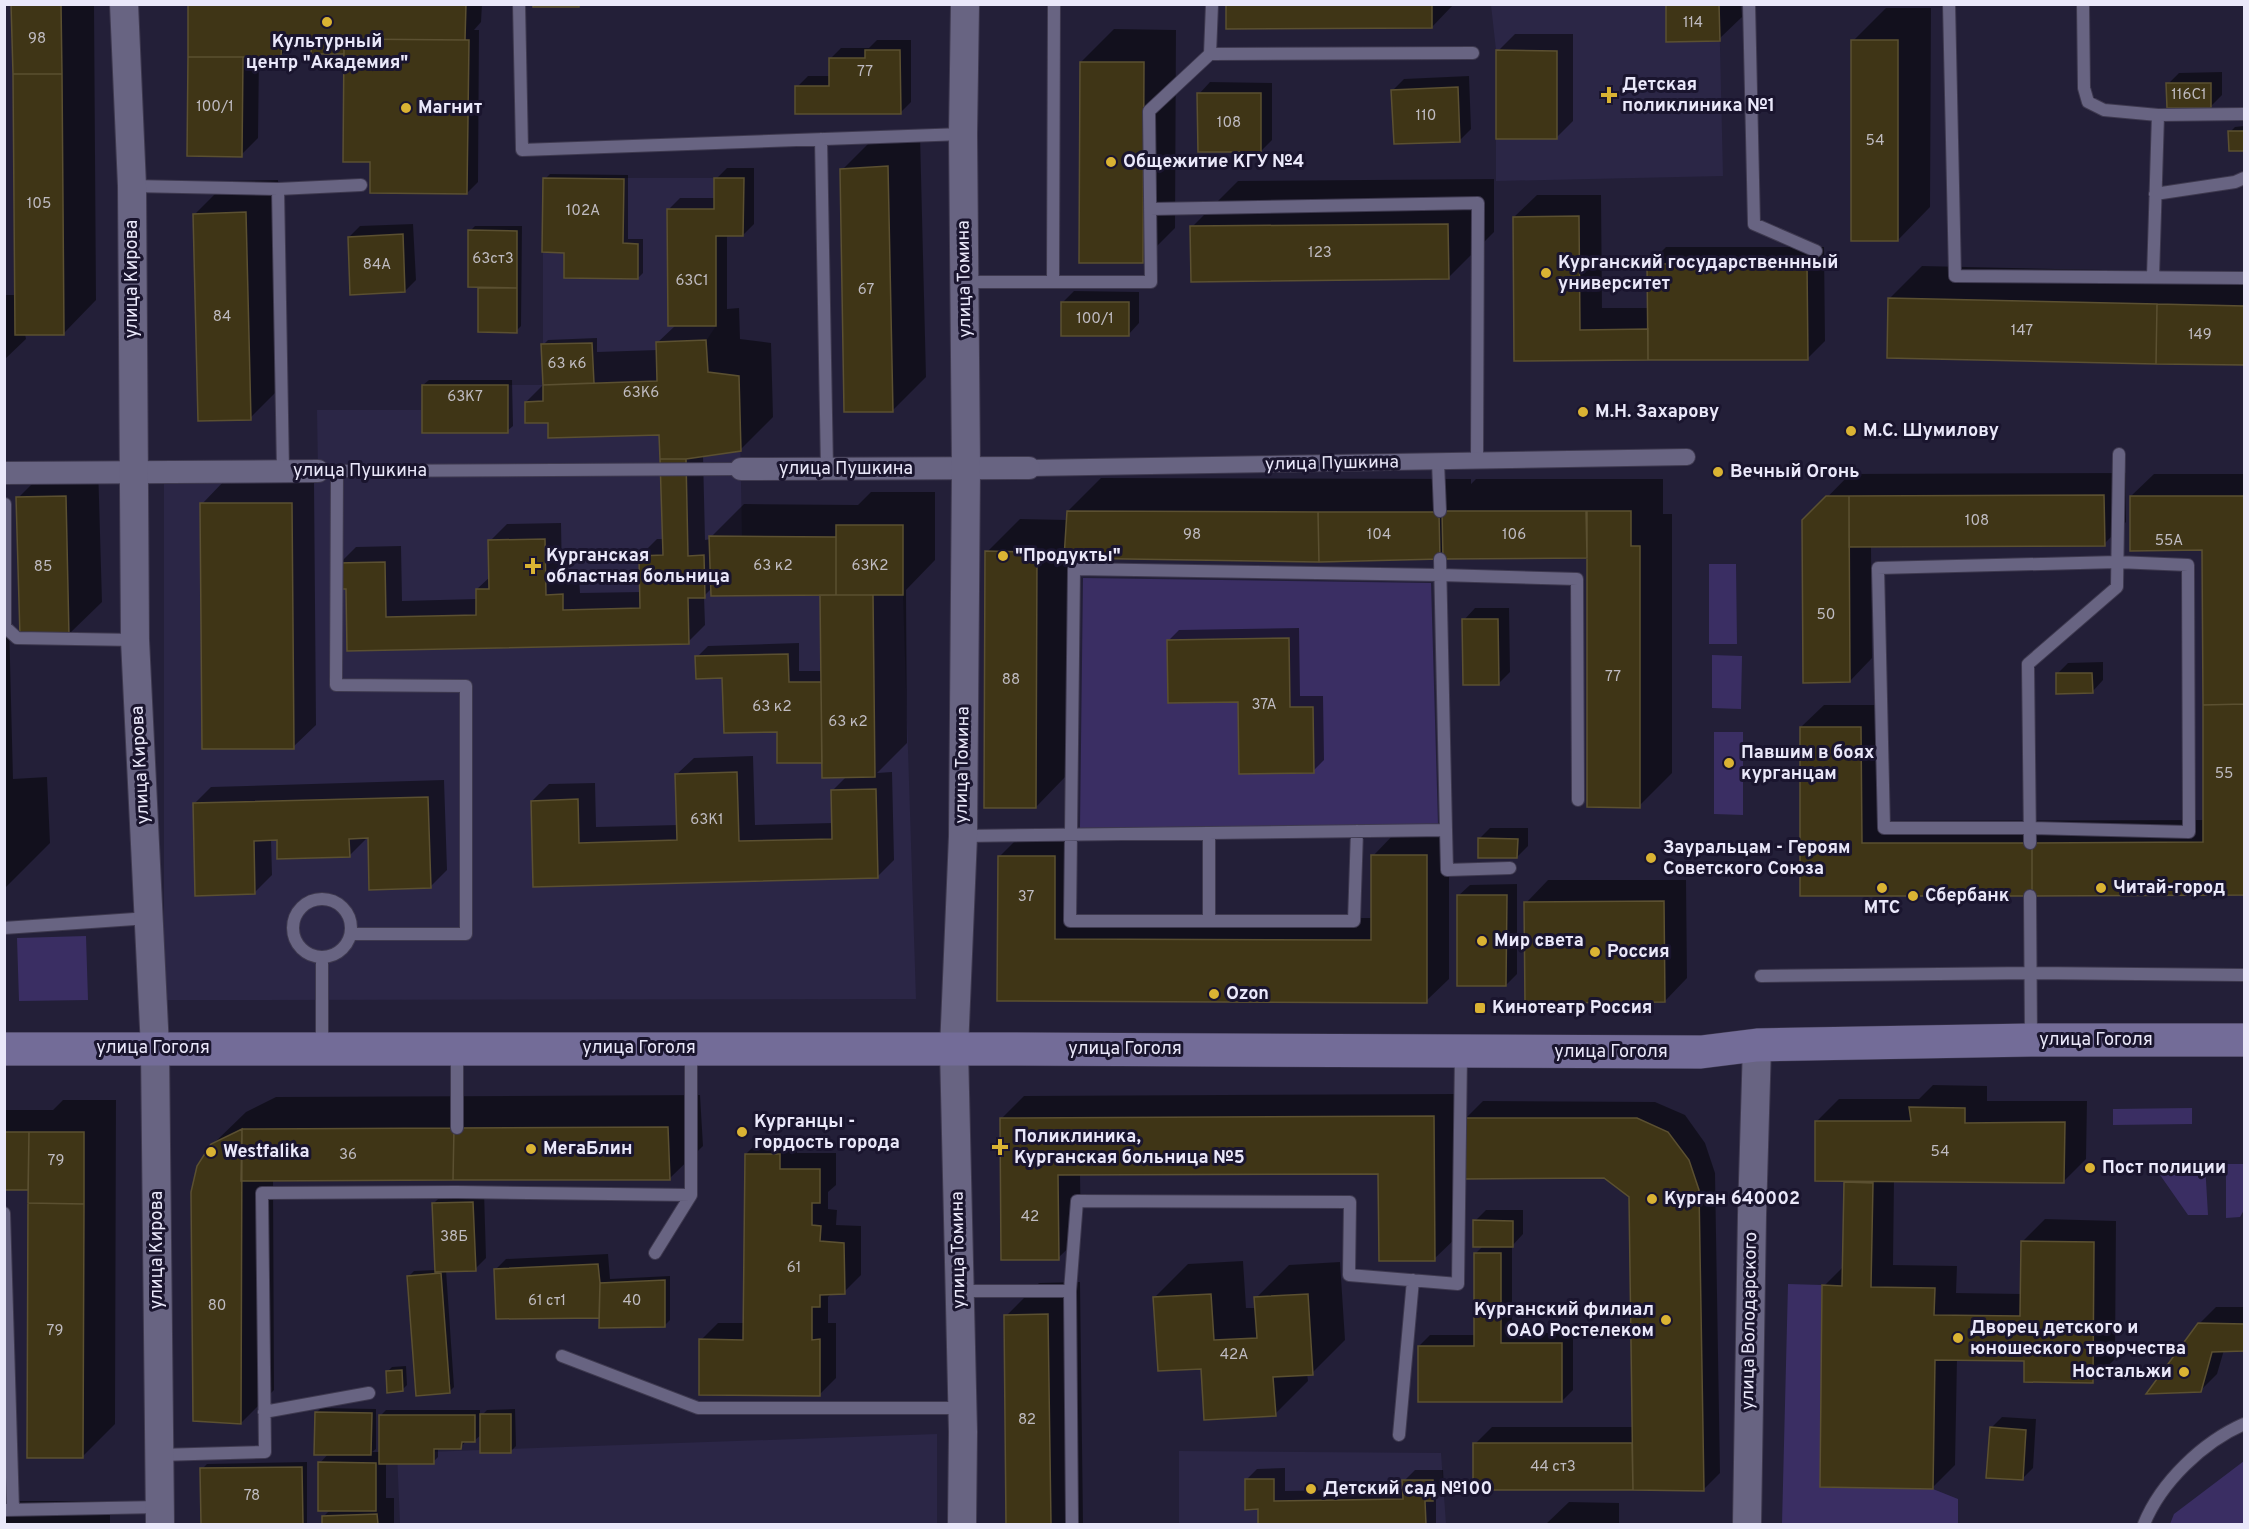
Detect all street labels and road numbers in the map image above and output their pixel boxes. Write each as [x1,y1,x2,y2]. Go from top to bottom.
street label: улица Кирова [121,220,144,338]
street label: улица Томина [952,220,978,338]
street label: улица Пушкина [1265,451,1399,477]
street label: улица Пушкина [779,458,913,481]
street label: улица Пушкина [293,460,427,483]
street label: улица Кирова [126,705,156,825]
street label: улица Томина [950,706,976,824]
street label: улица Гоголя [2039,1029,2153,1052]
street label: улица Гоголя [96,1037,210,1060]
street label: улица Гоголя [582,1037,696,1060]
street label: улица Гоголя [1068,1038,1182,1061]
street label: улица Гоголя [1554,1041,1668,1064]
street label: улица Кирова [146,1191,169,1309]
street label: улица Томина [946,1191,972,1309]
street label: улица Володарского [1737,1232,1763,1410]

